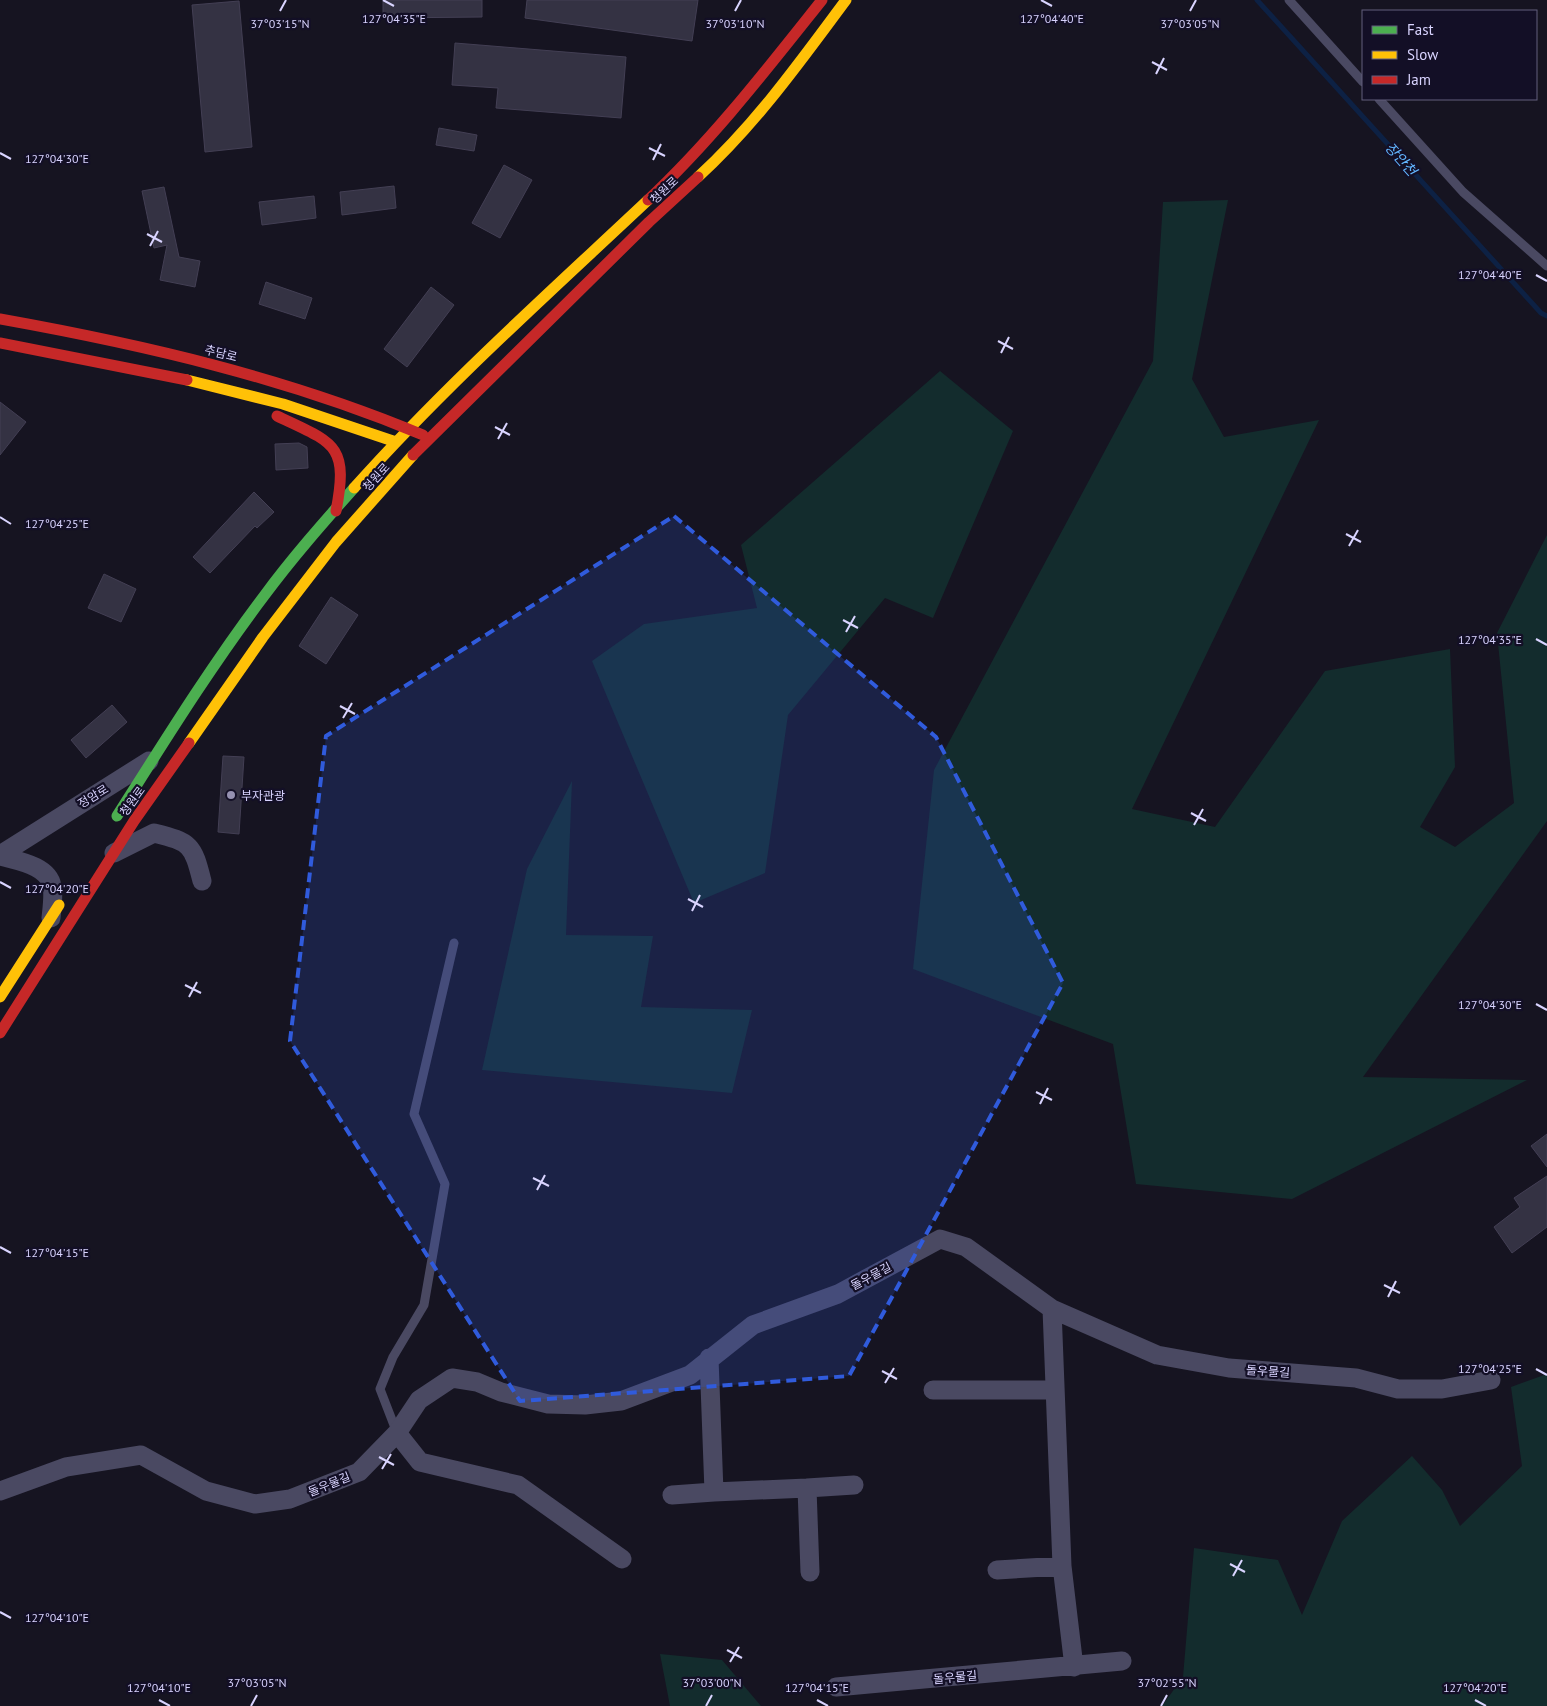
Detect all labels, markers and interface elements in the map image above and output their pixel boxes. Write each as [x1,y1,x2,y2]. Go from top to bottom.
legend [1362,10,1537,100]
text: 127°04'35"E [362,11,426,26]
text: 127°04'40"E [1020,11,1084,26]
text: 37°03'15"N [250,16,310,31]
text: 37°03'10"N [705,16,765,31]
text: 37°03'05"N [1160,16,1220,31]
text: Fast [1407,20,1434,39]
text: Slow [1407,45,1438,64]
text: Jam [1406,70,1431,89]
water label: 장안천 [1381,139,1421,180]
text: 127°04'30"E [25,151,89,166]
street label: 청원로 [647,173,681,207]
text: 127°04'40"E [1458,267,1522,282]
street label: 추담로 [203,342,239,364]
street label: 청원로 [359,460,393,494]
text: 127°04'25"E [25,516,89,531]
text: 127°04'35"E [1458,632,1522,647]
street label: 정암로 [75,781,111,811]
street label: 청원로 [116,783,148,819]
place label: 부자관광 [241,788,285,803]
marker: 부자관광 [225,789,237,801]
text: 127°04'20"E [25,881,89,896]
text: 127°04'30"E [1458,997,1522,1012]
text: 127°04'15"E [25,1245,89,1260]
street label: 돌우물길 [848,1259,894,1293]
text: 127°04'25"E [1458,1361,1522,1376]
street label: 돌우물길 [1245,1362,1291,1380]
street label: 돌우물길 [306,1469,352,1499]
text: 127°04'10"E [25,1610,89,1625]
street label: 돌우물길 [932,1668,978,1686]
text: 37°03'05"N [227,1675,287,1690]
text: 37°03'00"N [682,1675,742,1690]
text: 37°02'55"N [1137,1675,1197,1690]
text: 127°04'10"E [127,1680,191,1695]
text: 127°04'15"E [785,1680,849,1695]
text: 127°04'20"E [1443,1680,1507,1695]

